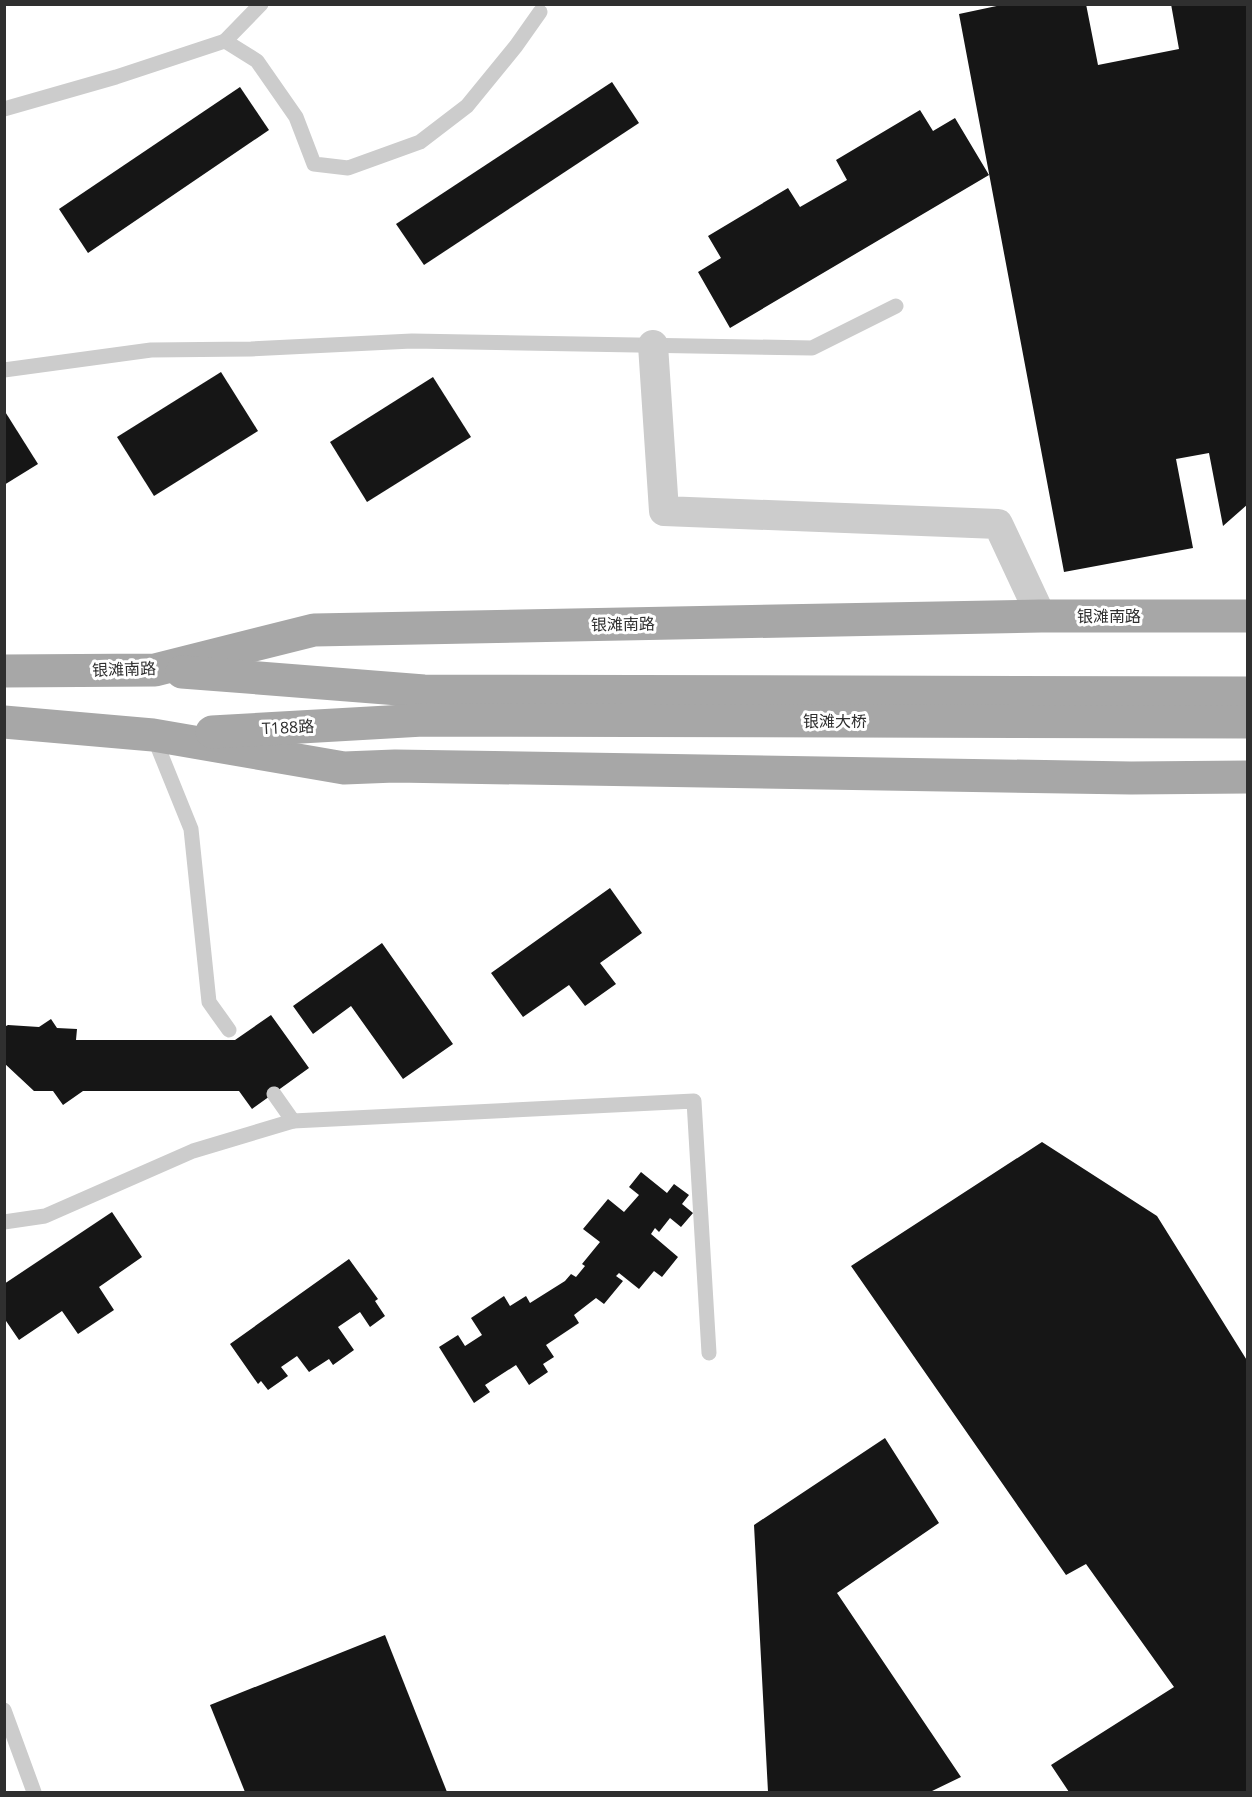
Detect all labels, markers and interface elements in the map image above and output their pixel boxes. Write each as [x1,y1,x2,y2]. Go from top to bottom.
street label: 银滩南路 [1077,605,1141,627]
street label: 银滩南路 [591,612,655,636]
street label: 银滩南路 [92,657,156,681]
street label: 银滩大桥 [803,710,867,732]
street label: T188路 [261,715,315,739]

